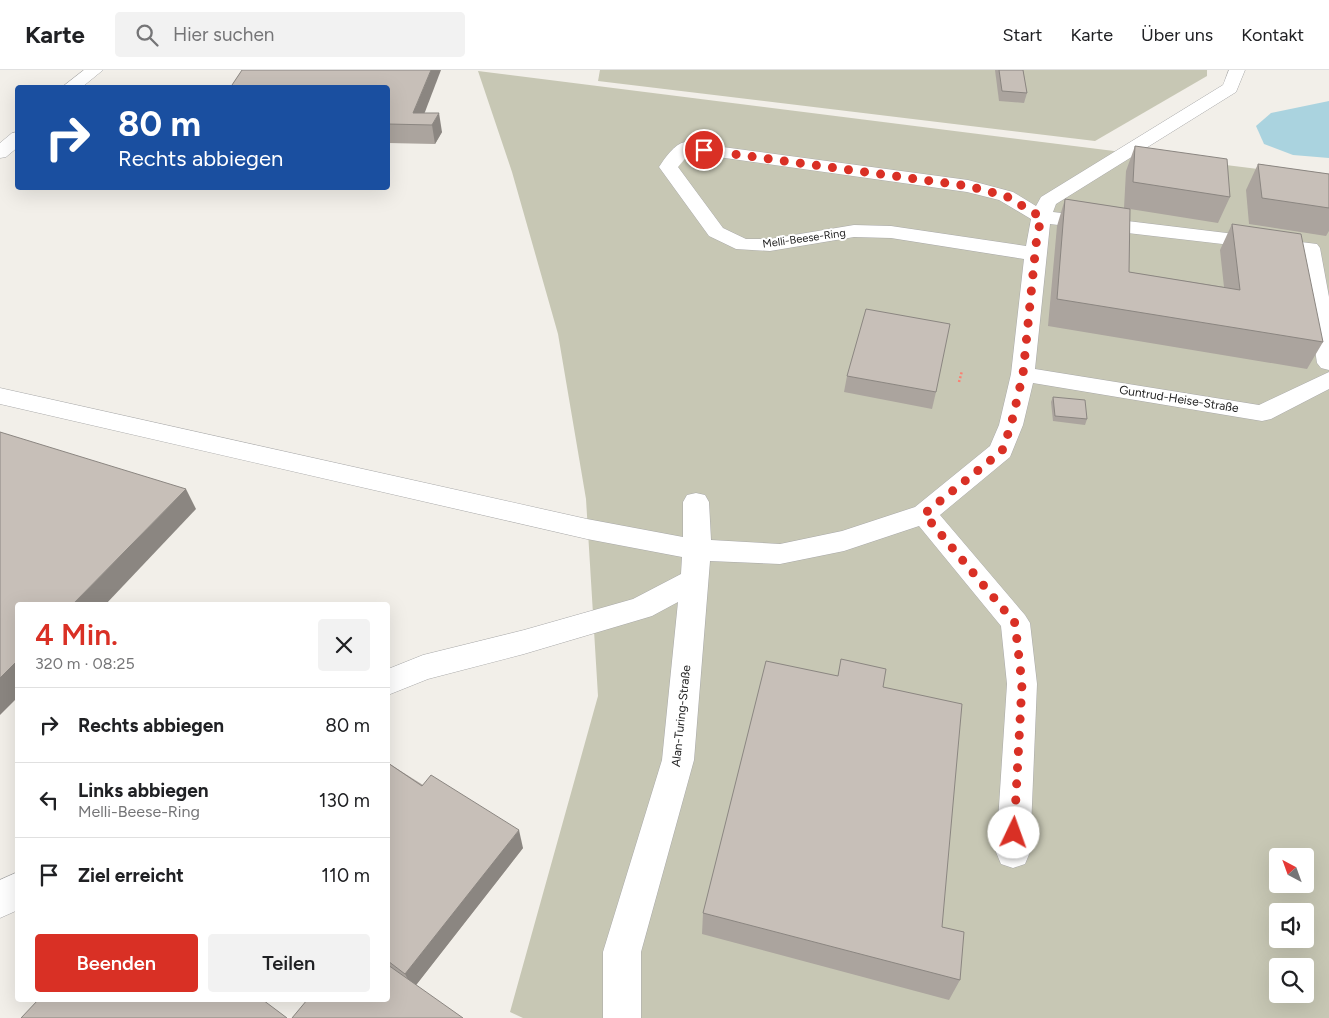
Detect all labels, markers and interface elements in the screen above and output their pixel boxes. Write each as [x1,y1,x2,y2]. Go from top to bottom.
search box [115,12,465,57]
text: Karte [25,20,85,49]
icon: search [133,21,161,49]
text: Hier suchen [173,23,274,46]
text: Start [1003,24,1042,46]
text: Karte [1070,24,1113,46]
text: Über uns [1141,24,1213,46]
text: Kontakt [1241,24,1304,46]
text: 80 m [118,103,201,145]
icon: right [35,105,100,170]
pin [683,129,725,171]
icon: arrive [690,136,718,164]
text: Rechts abbiegen [118,145,283,172]
street label: Melli-Beese-Ring [762,226,846,251]
street label: Guntrud-Heise-Straße [1118,383,1240,415]
text: 4 Min. [35,616,118,653]
button: close [318,619,370,671]
text: 320 m · 08:25 [35,654,135,673]
street label: Alan-Turing-Straße [669,664,693,768]
icon: right [35,711,63,739]
text: Rechts abbiegen [78,714,224,737]
text: 80 m [325,714,370,737]
text: Links abbiegen [78,779,209,802]
icon: left [35,786,63,814]
text: 130 m [319,789,370,812]
text: Melli-Beese-Ring [78,802,200,821]
position arrow [987,806,1039,858]
north arrow [1269,848,1314,892]
map controls [1269,848,1314,1003]
icon: arrive [35,861,63,889]
text: Ziel erreicht [78,864,184,887]
text: 110 m [321,864,370,887]
button: sound [1269,903,1314,948]
button: Beenden [35,934,198,992]
button: Teilen [208,934,370,992]
button: search [1269,958,1314,1003]

